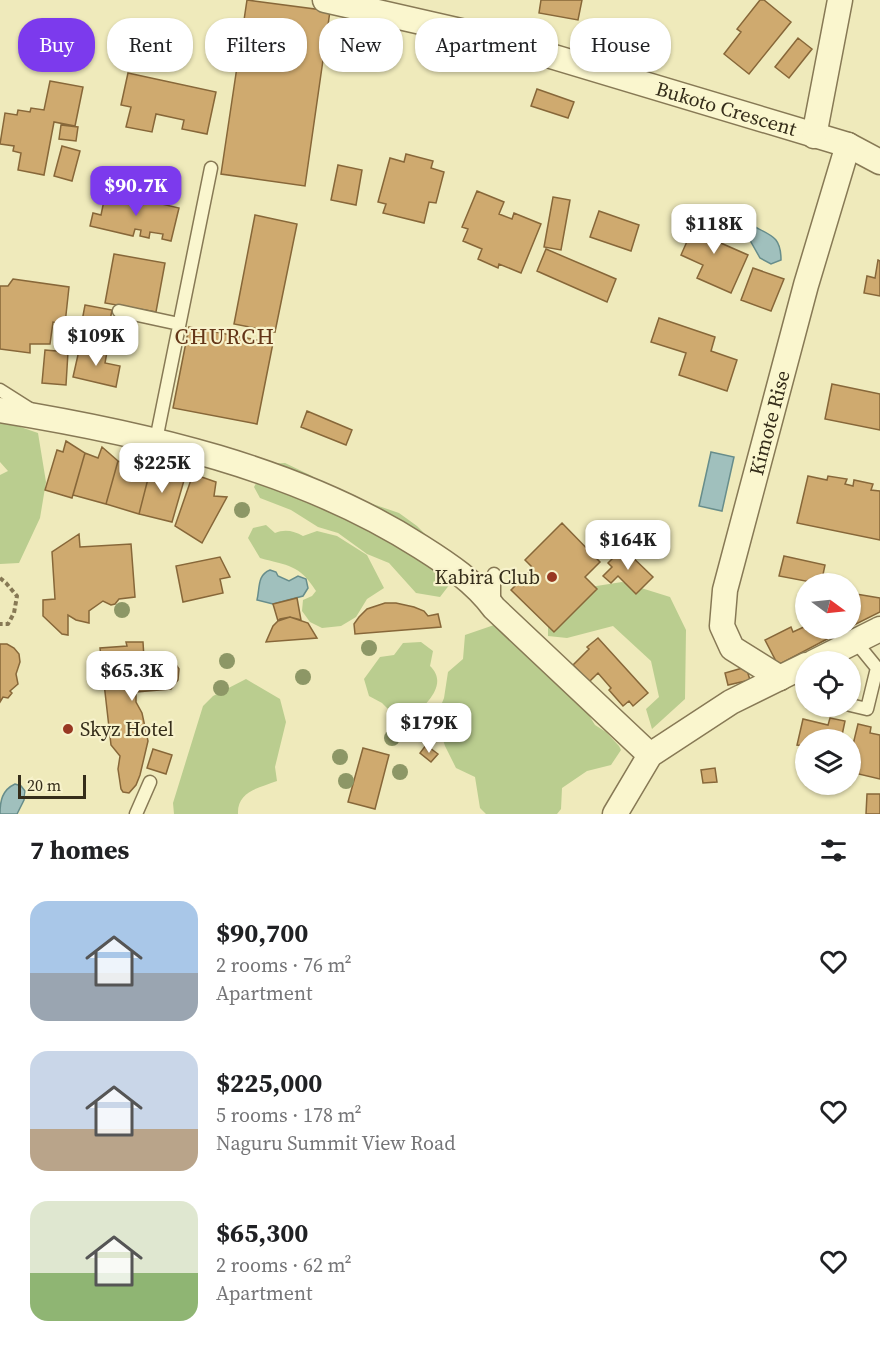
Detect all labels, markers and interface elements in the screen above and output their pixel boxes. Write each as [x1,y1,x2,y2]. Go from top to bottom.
chip: Buy [18,18,95,72]
chip: Rent [107,18,193,72]
chip: Filters [205,18,307,72]
chip: New [319,18,403,72]
chip: Apartment [415,18,558,72]
chip: House [570,18,671,72]
street label: Bukoto Crescent [653,74,801,143]
pin: $90.7K [87,166,185,217]
text: $90.7K [104,171,168,199]
pin: $118K [672,204,756,255]
text: $118K [685,209,743,237]
pin: $109K [54,316,138,367]
text: $109K [67,321,125,349]
district label: CHURCH [175,321,275,351]
street label: Kimote Rise [742,367,797,478]
pin: $225K [120,443,204,494]
text: $225K [133,448,191,476]
pin: $164K [586,520,670,571]
text: $164K [599,525,657,553]
place label: Kabira Club [435,563,540,591]
marker: Kabira Club [545,570,559,584]
north arrow [795,573,861,639]
map controls [795,573,861,795]
pin: $65.3K [83,651,181,702]
button: locate [795,651,861,717]
text: $65.3K [100,656,164,684]
pin: $179K [387,703,471,754]
text: $179K [400,708,458,736]
place label: Skyz Hotel [80,715,174,743]
marker: Skyz Hotel [61,722,75,736]
button: layers [795,729,861,795]
scale bar [18,772,86,800]
text: 20 m [27,774,61,796]
text: 7 homes [30,832,129,868]
icon: filters [817,834,850,867]
text: $90,700 [216,915,308,951]
icon: home [78,925,150,997]
icon: heart [817,945,850,978]
text: 2 rooms · 76 m² [216,951,352,979]
text: Apartment [216,979,313,1007]
text: $225,000 [216,1065,322,1101]
icon: home [78,1075,150,1147]
icon: heart [817,1095,850,1128]
text: 5 rooms · 178 m² [216,1101,362,1129]
text: Naguru Summit View Road [216,1129,456,1157]
text: $65,300 [216,1215,308,1251]
icon: home [78,1225,150,1297]
icon: heart [817,1245,850,1278]
text: 2 rooms · 62 m² [216,1251,352,1279]
text: Apartment [216,1279,313,1307]

